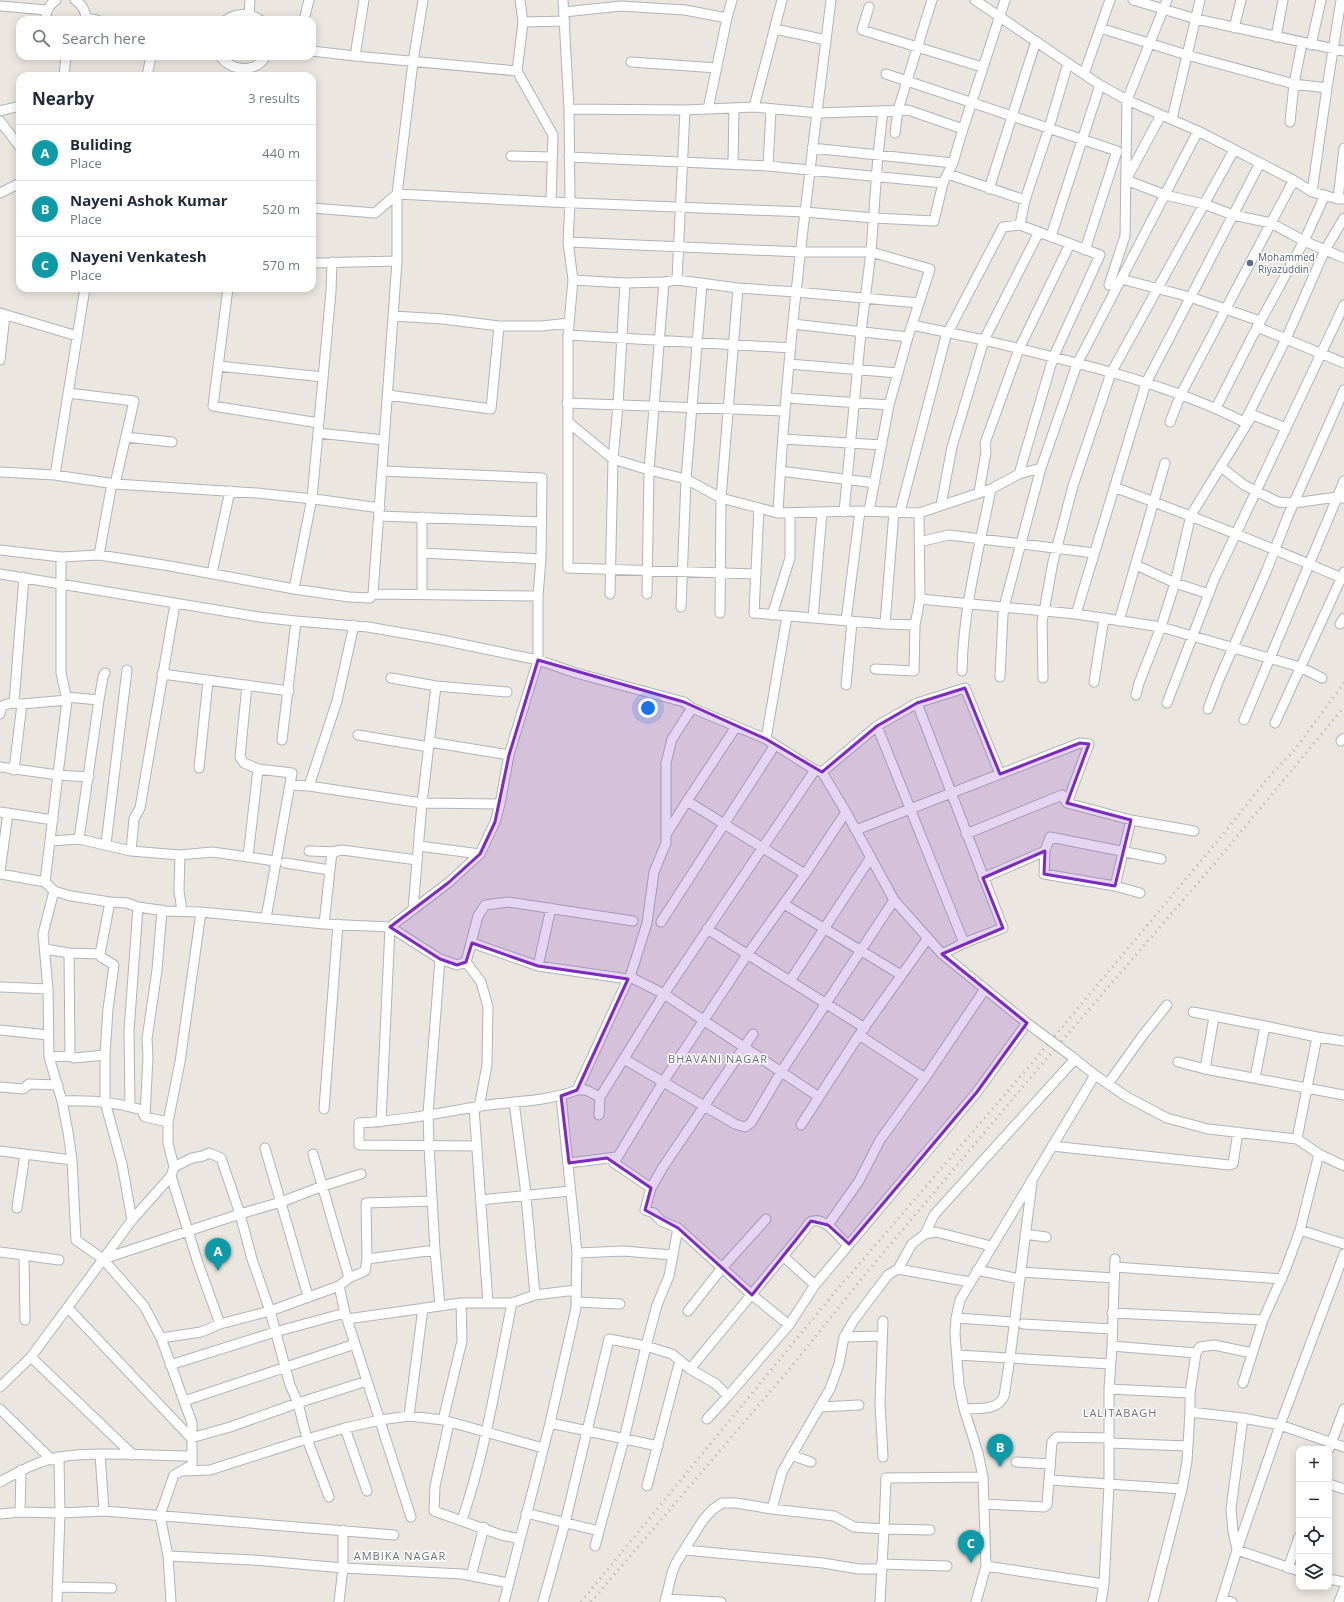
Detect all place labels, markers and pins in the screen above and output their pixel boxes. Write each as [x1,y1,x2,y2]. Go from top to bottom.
place label: Mohammed Riyazuddin [1258,250,1315,276]
marker: Mohammed Riyazuddin [1245,258,1255,268]
pin: A [205,1238,231,1271]
pin: B [987,1434,1013,1467]
pin: C [958,1530,984,1563]

